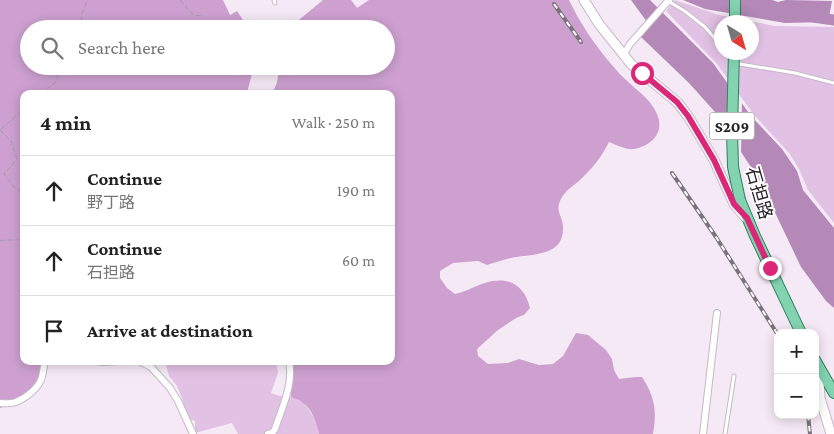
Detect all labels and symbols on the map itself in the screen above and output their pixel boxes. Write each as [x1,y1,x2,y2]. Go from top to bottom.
north arrow [714,15,759,60]
route start [631,62,654,85]
road number: S209 [710,112,754,140]
street label: 石担路 [742,164,776,222]
route end [759,257,782,280]

